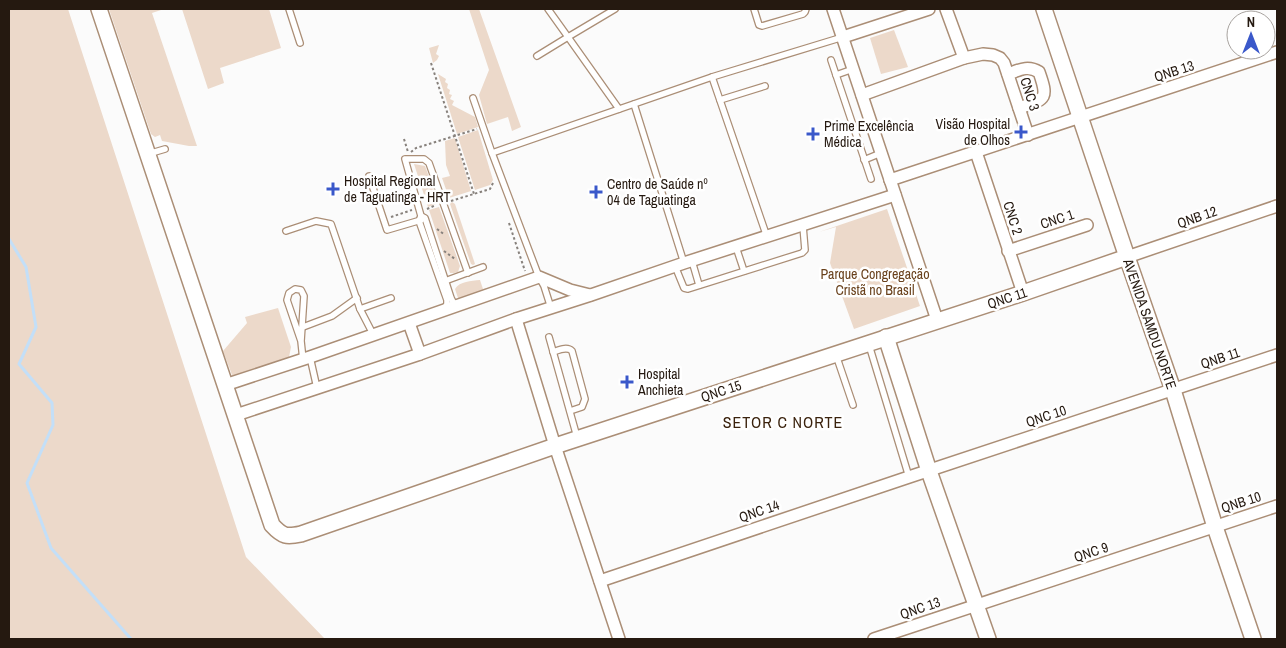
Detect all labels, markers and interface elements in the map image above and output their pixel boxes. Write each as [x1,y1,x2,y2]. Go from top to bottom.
north arrow [1226,10,1276,60]
text: N [1247,13,1255,31]
street label: QNB 13 [1152,56,1196,86]
street label: CNC 3 [1016,75,1044,113]
place label: Visão Hospital de Olhos [936,115,1010,149]
place label: Prime Excelência Médica [824,117,915,151]
marker: Visão Hospital de Olhos [1014,125,1028,139]
marker: Prime Excelência Médica [806,127,820,141]
place label: Hospital Regional de Taguatinga - HRT [344,172,450,206]
place label: Centro de Saúde nº 04 de Taguatinga [607,175,708,209]
marker: Hospital Regional de Taguatinga - HRT [326,182,340,196]
marker: Centro de Saúde nº 04 de Taguatinga [589,185,603,199]
street label: CNC 2 [999,199,1027,237]
street label: QNB 12 [1175,202,1219,232]
street label: CNC 1 [1038,205,1077,233]
street label: AVENIDA SAMDU NORTE [1119,255,1181,392]
park label: Parque Congregação Cristã no Brasil [820,265,930,299]
street label: QNC 11 [985,283,1030,313]
street label: QNB 11 [1198,343,1242,373]
place label: Hospital Anchieta [637,365,684,399]
marker: Hospital Anchieta [620,375,634,389]
street label: QNC 15 [698,376,744,406]
street label: QNC 10 [1023,401,1069,431]
district label: SETOR C NORTE [723,411,843,433]
street label: QNB 10 [1219,487,1263,517]
street label: QNC 14 [736,496,782,526]
street label: QNC 9 [1072,538,1110,566]
street label: QNC 13 [897,593,943,623]

